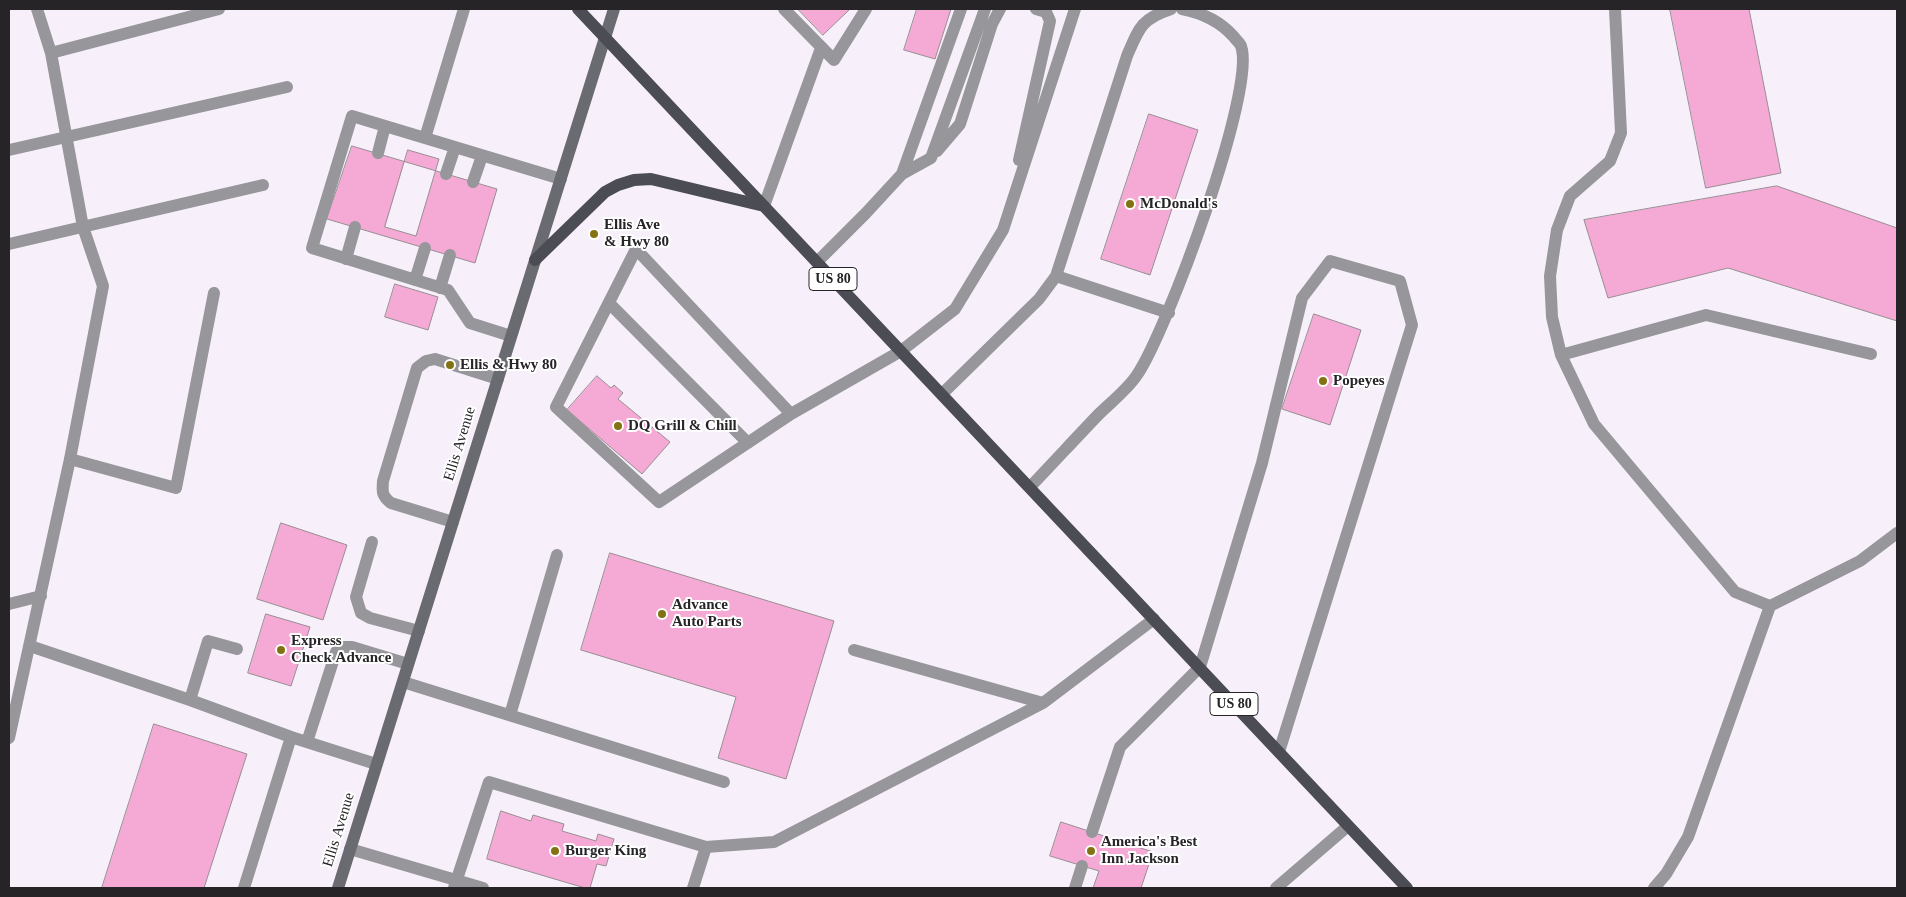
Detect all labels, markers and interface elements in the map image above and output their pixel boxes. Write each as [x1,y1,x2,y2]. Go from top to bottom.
place label: McDonald's [1140,195,1218,213]
marker: McDonald's [1124,198,1136,210]
place label: Ellis Ave & Hwy 80 [604,216,669,251]
marker: Ellis Ave & Hwy 80 [588,228,600,240]
road number: US 80 [809,268,857,290]
place label: Ellis & Hwy 80 [460,356,557,374]
marker: Ellis & Hwy 80 [444,359,456,371]
place label: Popeyes [1333,372,1385,390]
marker: Popeyes [1317,375,1329,387]
street label: Ellis Avenue [440,405,480,483]
place label: DQ Grill & Chill [628,417,737,435]
marker: DQ Grill & Chill [612,420,624,432]
place label: Advance Auto Parts [672,596,742,631]
marker: Advance Auto Parts [656,608,668,620]
place label: Express Check Advance [291,632,391,667]
marker: Express Check Advance [275,644,287,656]
road number: US 80 [1210,692,1258,716]
street label: Ellis Avenue [319,791,359,869]
place label: America's Best Inn Jackson [1101,833,1197,868]
place label: Burger King [565,842,646,860]
marker: Burger King [549,845,561,857]
marker: America's Best Inn Jackson [1085,845,1097,857]

